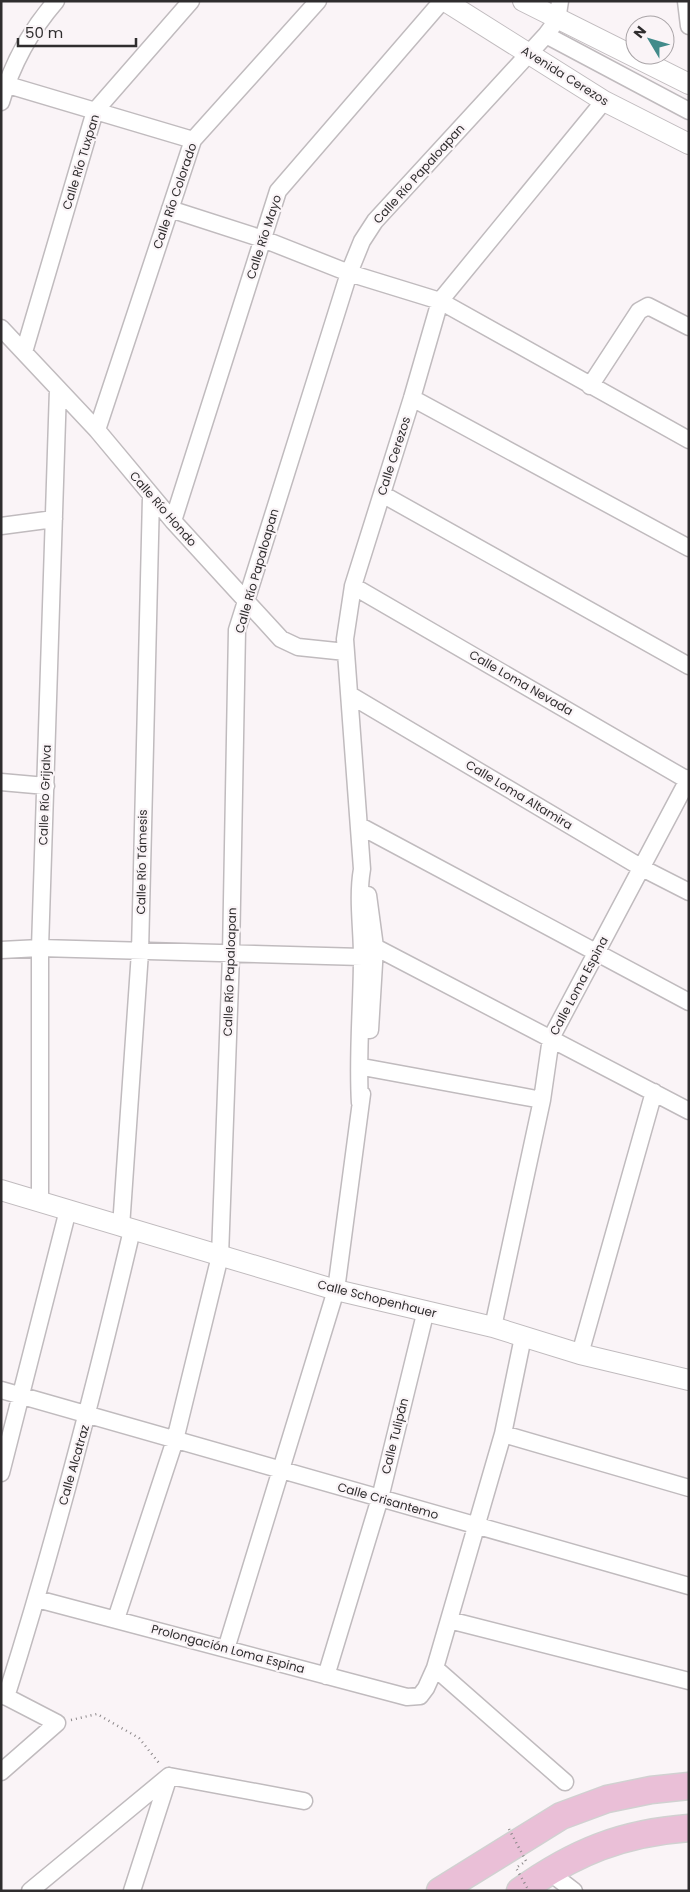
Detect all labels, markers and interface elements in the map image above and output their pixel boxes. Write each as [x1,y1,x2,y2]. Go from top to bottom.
scale bar [18,15,135,47]
north arrow [625,15,675,65]
text: 50 m [25,22,63,43]
text: N [629,22,651,42]
street label: Avenida Cerezos [518,42,612,109]
street label: Calle Río Tuxpan [58,112,103,212]
street label: Calle Río Papaloapan [369,120,468,227]
street label: Calle Río Colorado [148,140,201,251]
street label: Calle Río Mayo [242,192,285,281]
street label: Calle Cerezos [373,414,414,497]
street label: Calle Río Hondo [126,467,201,550]
street label: Calle Río Papaloapan [231,507,282,635]
street label: Calle Loma Nevada [466,646,576,719]
street label: Calle Río Grijalva [34,744,55,846]
street label: Calle Loma Altamira [463,756,576,833]
street label: Calle Río Támesis [132,809,151,915]
street label: Calle Río Papaloapan [219,907,240,1037]
street label: Calle Loma Espina [545,933,612,1038]
street label: Calle Schopenhauer [316,1275,439,1322]
street label: Calle Tulipán [377,1396,412,1476]
street label: Calle Alcatraz [54,1423,93,1507]
street label: Calle Crisantemo [336,1478,441,1523]
street label: Prolongación Loma Espina [149,1620,307,1677]

